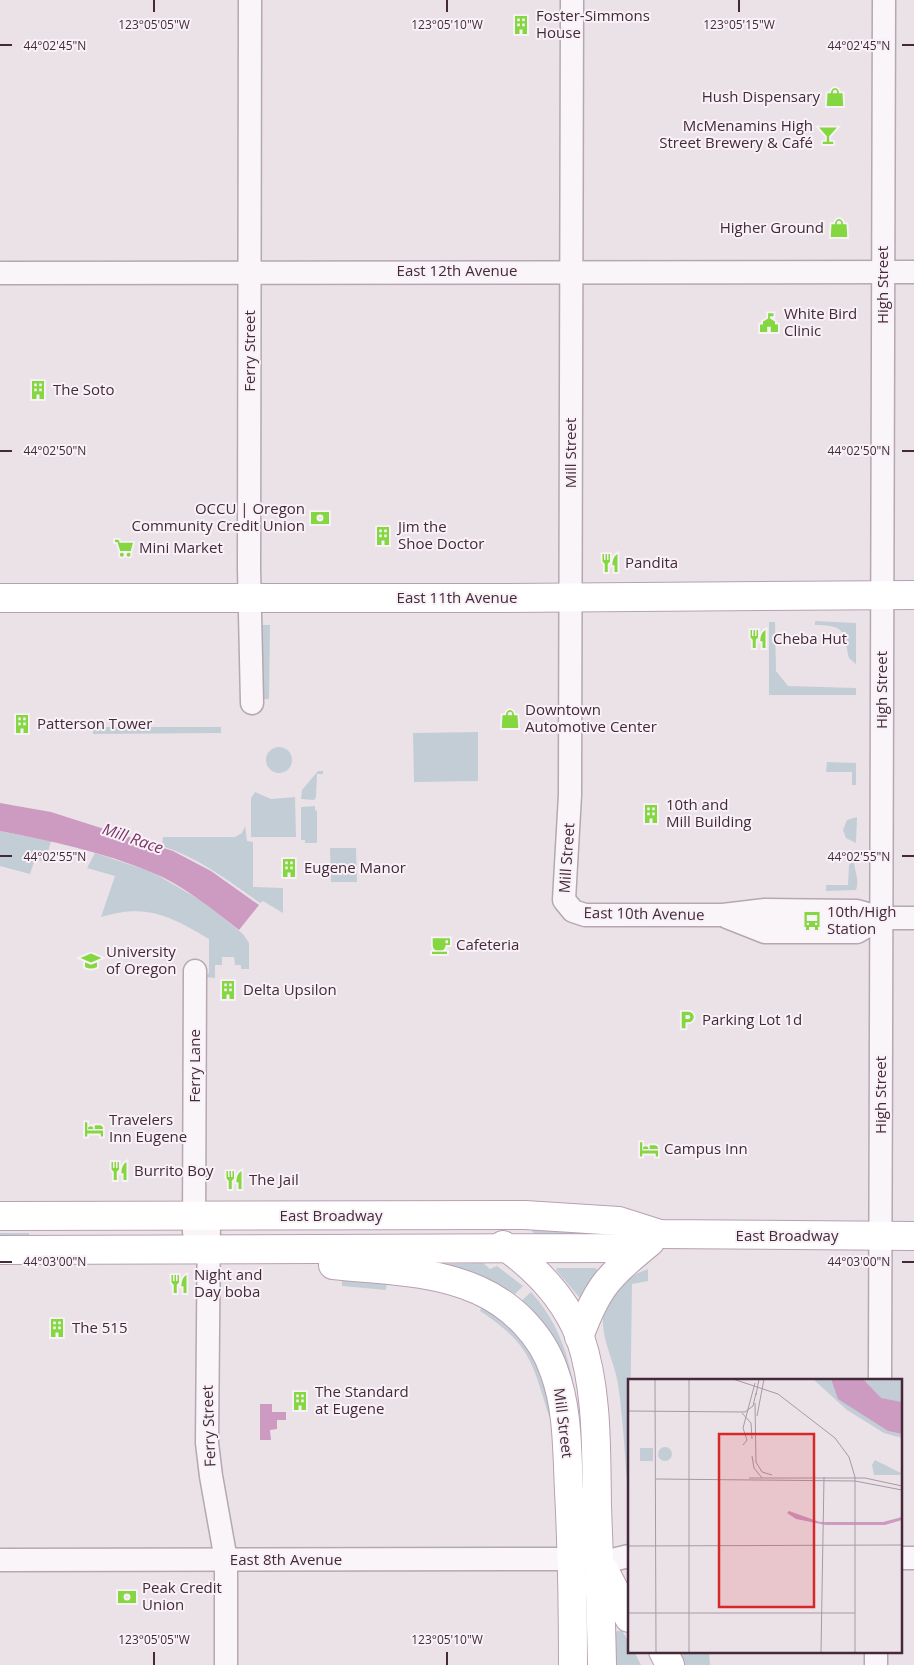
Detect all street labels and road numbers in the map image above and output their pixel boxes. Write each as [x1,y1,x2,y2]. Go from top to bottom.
street label: High Street [872,246,892,324]
street label: East 12th Avenue [397,260,517,280]
street label: Ferry Street [239,310,259,392]
street label: Mill Street [560,418,580,488]
street label: East 11th Avenue [397,587,517,607]
street label: High Street [871,651,891,729]
street label: Mill Street [554,822,578,894]
street label: East 10th Avenue [583,902,705,924]
street label: Ferry Lane [184,1029,204,1103]
street label: High Street [870,1056,890,1134]
street label: East Broadway [280,1205,383,1225]
street label: East Broadway [736,1225,839,1245]
street label: Ferry Street [197,1385,219,1467]
street label: Mill Street [550,1387,578,1459]
street label: East 8th Avenue [230,1549,342,1569]

